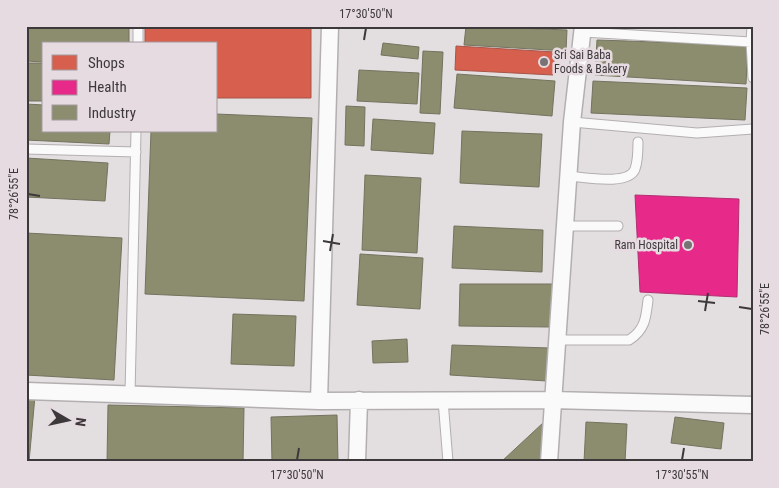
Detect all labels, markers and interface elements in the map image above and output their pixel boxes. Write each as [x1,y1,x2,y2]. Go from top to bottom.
text: 17°30'50"N [339,7,393,21]
legend [42,42,218,132]
place label: Sri Sai Baba Foods & Bakery [554,48,627,76]
text: Shops [88,54,125,72]
marker: Sri Sai Baba Foods & Bakery [538,56,550,68]
text: Health [88,78,127,96]
text: Industry [88,104,136,122]
text: 78°26'55"E [7,168,21,220]
place label: Ram Hospital [614,238,678,252]
marker: Ram Hospital [682,239,694,251]
text: 78°26'55"E [758,283,772,335]
north arrow [42,396,92,446]
text: N [72,417,89,428]
text: 17°30'50"N [270,468,324,482]
text: 17°30'55"N [655,468,709,482]

